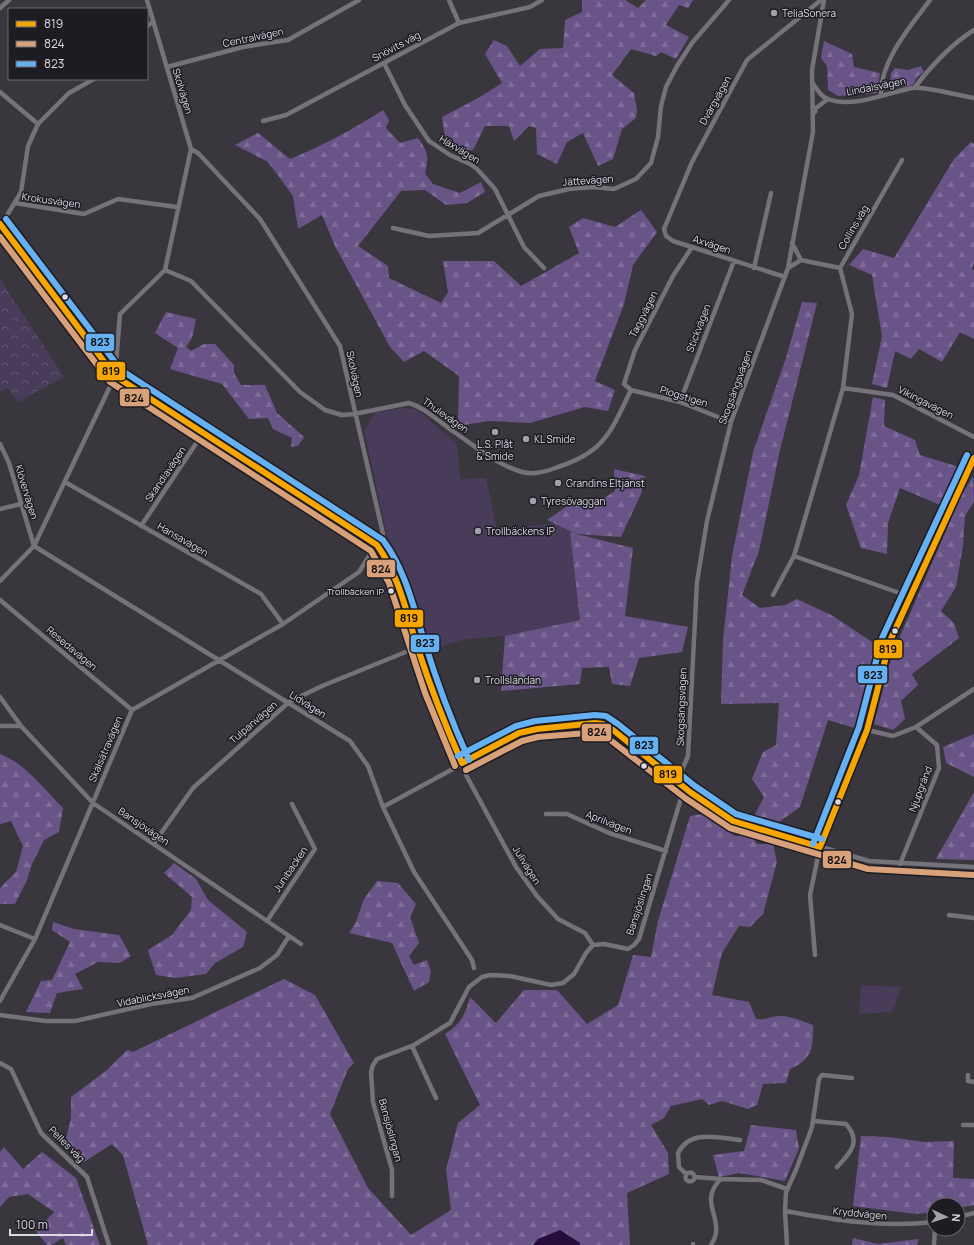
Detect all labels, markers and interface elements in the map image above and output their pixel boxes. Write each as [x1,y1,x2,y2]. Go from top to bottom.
place label: TeliaSonera [782,6,836,20]
legend [8,8,148,80]
marker: TeliaSonera [769,8,779,18]
text: 819 [44,15,63,32]
street label: Centralvägen [221,24,285,50]
street label: Snövits väg [369,27,423,65]
text: 824 [44,35,65,52]
text: 823 [44,55,64,72]
street label: Skolvägen [169,66,197,116]
street label: Dvärgvägen [696,73,734,127]
street label: Lindalsvägen [845,73,907,99]
street label: Häxvägen [437,131,483,167]
street label: Jättevägen [562,171,614,189]
street label: Krokusvägen [21,189,81,211]
street label: Collins väg [835,202,871,252]
street label: Axvägen [691,231,733,257]
street label: Taggvägen [625,288,661,340]
unlabelled marker [60,292,70,302]
street label: Stickvägen [682,302,714,354]
line badge: 823 [85,333,115,352]
text: 823 [90,334,110,349]
street label: Skogsängsvägen [715,348,755,426]
street label: Skolvägen [343,349,367,399]
line badge: 819 [96,361,126,381]
text: 819 [102,363,120,378]
street label: Plogstigen [658,382,710,410]
street label: Vikingavägen [896,382,956,422]
line badge: 824 [119,388,150,407]
text: 824 [124,390,144,405]
street label: Thulevägen [420,394,472,436]
marker: L.S. Plåt & Smide [490,427,500,437]
place label: KL Smide [534,432,575,446]
marker: KL Smide [521,434,531,444]
place label: L.S. Plåt & Smide [476,437,514,463]
street label: Skandiavägen [141,443,189,504]
street label: Klövervägen [12,463,42,521]
place label: Grandins Eltjänst [566,476,645,490]
marker: Grandins Eltjänst [553,478,563,488]
place label: Tyresövaggan [541,494,606,508]
marker: Tyresövaggan [528,496,538,506]
street label: Hansavägen [155,519,211,559]
place label: Trollbäckens IP [486,524,555,538]
marker: Trollbäckens IP [473,526,483,536]
line badge: 824 [366,559,396,578]
text: 824 [371,561,391,576]
place label: Trollbäcken IP [327,585,385,598]
marker: Trollbäcken IP [386,586,396,596]
line badge: 819 [394,609,424,628]
text: 819 [400,610,418,625]
street label: Resedavägen [44,623,100,673]
unlabelled marker [890,626,900,636]
line badge: 823 [410,634,440,653]
text: 823 [415,635,435,650]
line badge: 819 [873,639,903,659]
text: 819 [879,641,897,656]
line badge: 823 [857,665,888,684]
street label: Skogsängsvägen [673,667,689,746]
text: 823 [863,667,883,682]
place label: Trollsländan [485,673,541,687]
marker: Trollsländan [472,675,482,685]
street label: Lidvägen [287,687,329,721]
street label: Tulpanvägen [226,697,280,747]
street label: Skälsätravägen [85,714,125,784]
line badge: 824 [581,723,612,742]
text: 824 [587,724,607,739]
line badge: 823 [629,736,659,755]
text: 823 [634,737,654,752]
unlabelled marker [639,761,649,771]
street label: Njupgränd [905,764,935,814]
line badge: 819 [653,765,683,784]
text: 819 [659,766,677,781]
unlabelled marker [833,797,843,807]
street label: Bansjövägen [116,804,172,848]
street label: Aprilvägen [584,807,634,837]
street label: Junibacken [270,843,310,895]
street label: Julivägen [510,843,544,887]
line badge: 824 [822,850,852,869]
text: 824 [827,852,847,867]
street label: Bansjöslingan [622,871,656,937]
street label: Vidablicksvägen [116,982,191,1010]
street label: Bansjöslingan [376,1097,406,1163]
street label: Pelles väg [46,1123,88,1165]
north arrow [926,1197,966,1237]
street label: Kryddvägen [832,1203,888,1223]
scale bar [10,1211,92,1237]
text: N [949,1213,964,1222]
text: 100 m [16,1216,48,1233]

